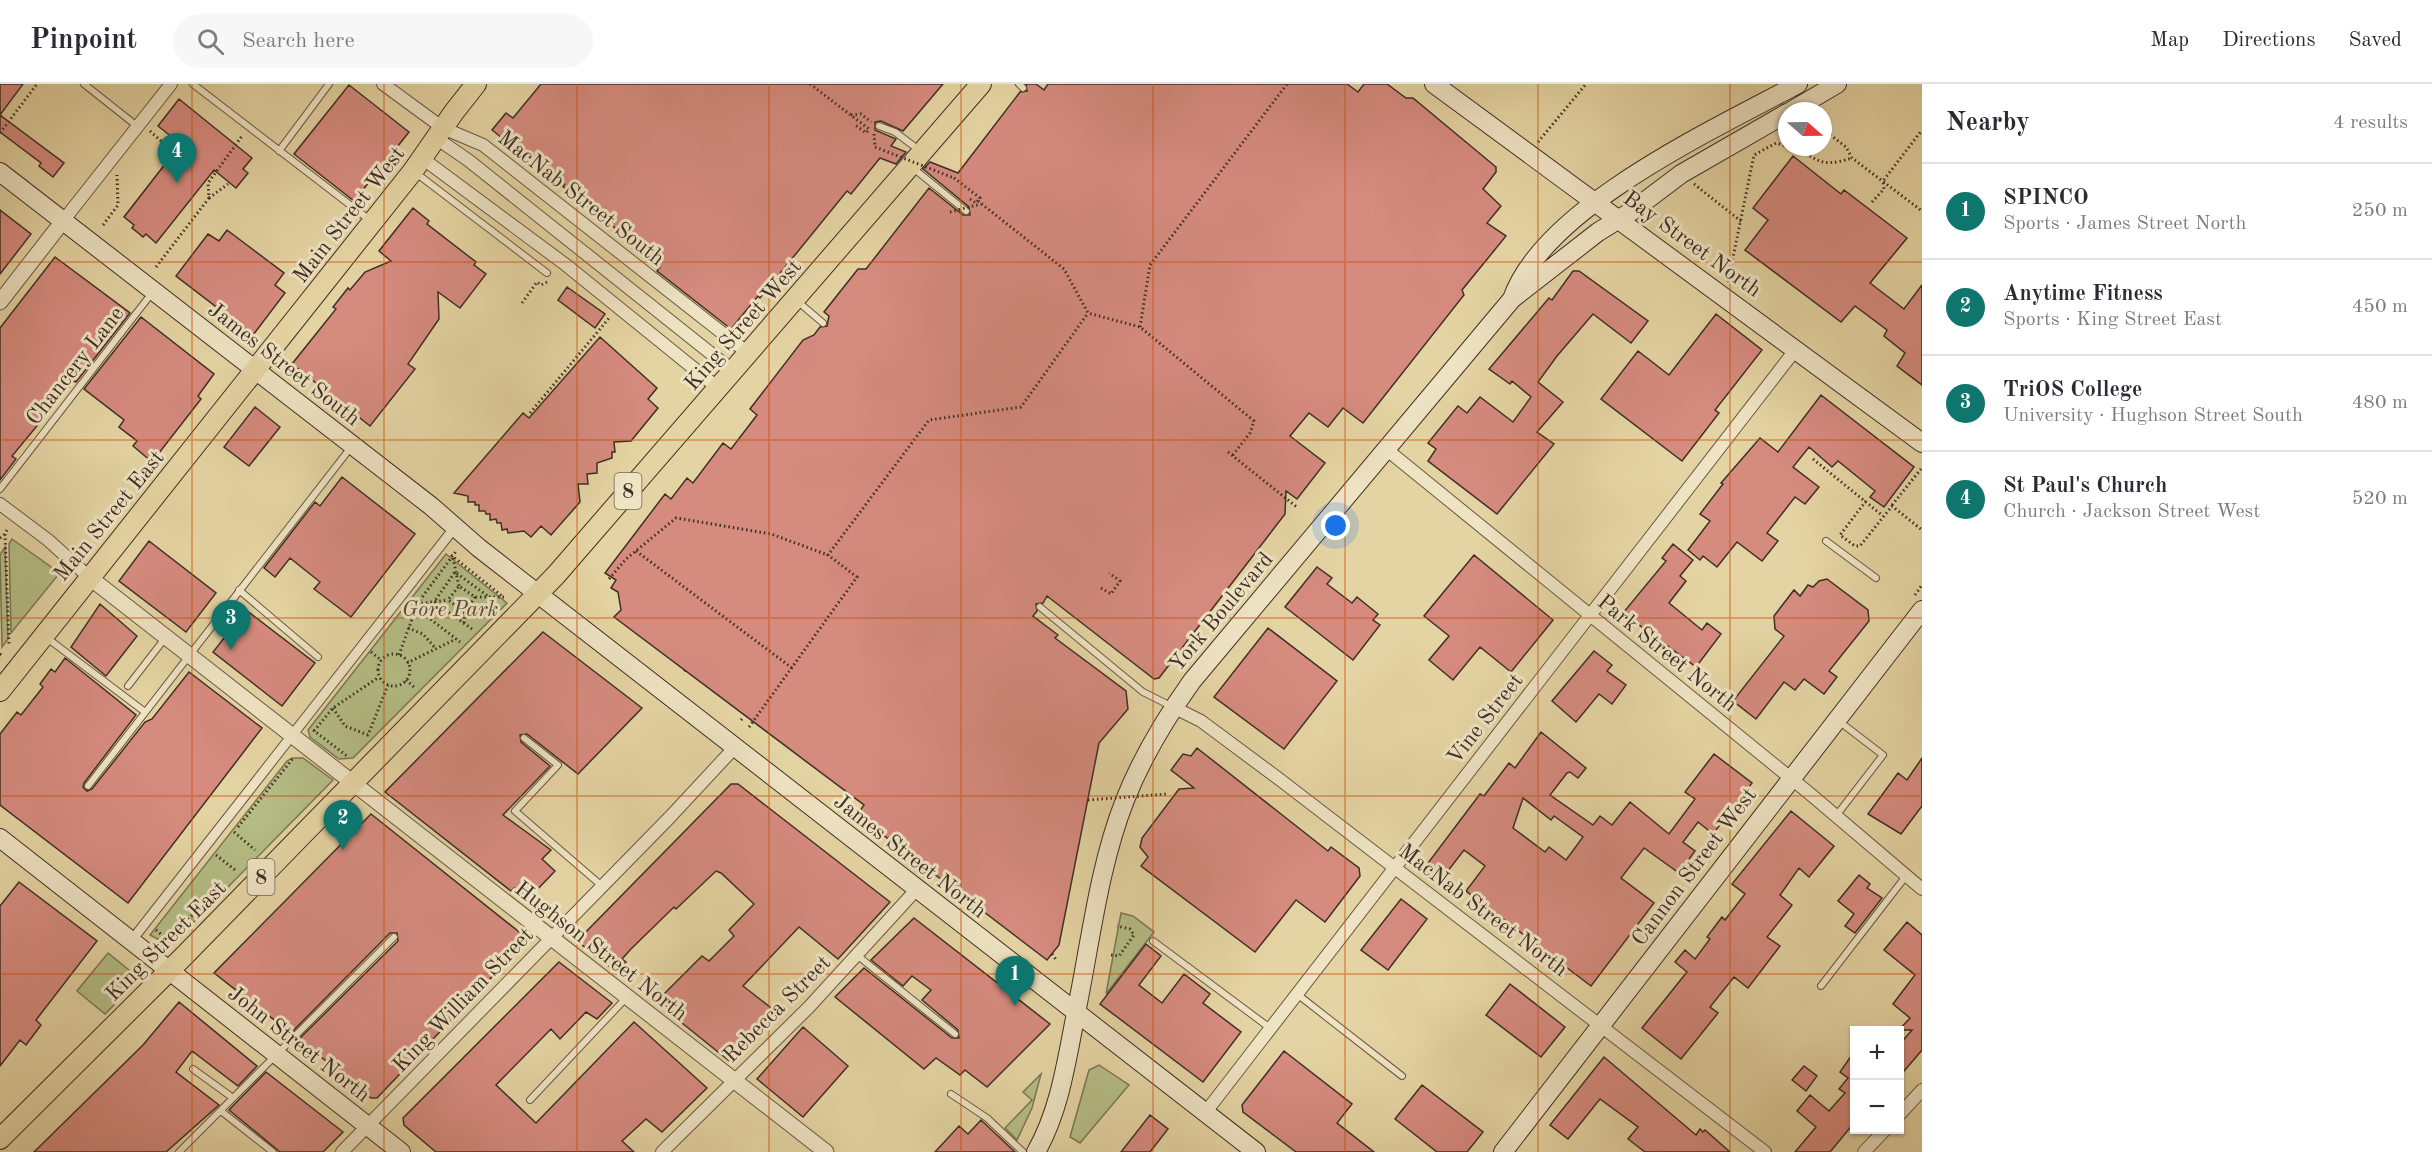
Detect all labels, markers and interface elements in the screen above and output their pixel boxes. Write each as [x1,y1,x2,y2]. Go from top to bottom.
search box [173,14,593,68]
icon: search [194,25,227,58]
text: Pinpoint [30,27,137,55]
text: Search here [242,30,355,52]
text: Map [2150,30,2189,51]
text: Directions [2222,30,2316,51]
text: Saved [2349,30,2402,51]
north arrow [1778,102,1832,156]
text: Nearby [1946,110,2030,136]
text: 4 results [2333,113,2408,133]
street label: MacNab Street South [493,127,668,270]
pin: 4 [158,134,196,183]
street label: Main Street West [290,143,409,288]
street label: Bay Street North [1619,187,1765,302]
text: SPINCO [2003,187,2089,209]
text: 1 [1960,201,1971,221]
text: 250 m [2352,201,2408,221]
text: Sports · James Street North [2003,214,2246,234]
street label: King Street West [681,256,806,395]
text: Anytime Fitness [2003,283,2163,305]
text: 2 [1960,297,1971,317]
text: 450 m [2352,297,2408,317]
street label: James Street South [204,299,364,431]
street label: Chancery Lane [23,303,128,430]
text: Sports · King Street East [2003,310,2222,330]
text: TriOS College [2003,379,2142,401]
text: 3 [1960,393,1971,413]
text: 480 m [2352,393,2408,413]
text: University · Hughson Street South [2003,406,2303,426]
street label: Main Street East [50,447,169,586]
road number: 8 [614,473,642,509]
text: St Paul's Church [2003,475,2167,497]
text: 4 [1960,489,1971,509]
text: 520 m [2352,489,2408,509]
text: Church · Jackson Street West [2003,502,2260,522]
your location [1321,511,1350,540]
street label: York Boulevard [1165,548,1278,676]
street label: Park Street North [1593,591,1741,716]
park label: Gore Park [402,599,498,621]
pin: 3 [212,600,250,650]
street label: Vine Street [1444,670,1528,769]
street label: Cannon Street West [1628,784,1761,950]
street label: James Street North [829,790,990,923]
pin: 2 [324,800,362,850]
street label: MacNab Street North [1394,840,1571,981]
road number: 8 [248,859,274,895]
street label: King Street East [102,877,231,1006]
street label: Hughson Street North [510,878,691,1026]
street label: King William Street [389,924,538,1077]
street label: Rebecca Street [720,952,835,1067]
pin: 1 [996,956,1034,1006]
street label: John Street North [224,982,374,1107]
map controls [1850,1026,1904,1134]
button: + [1850,1026,1904,1080]
button: − [1850,1080,1904,1134]

